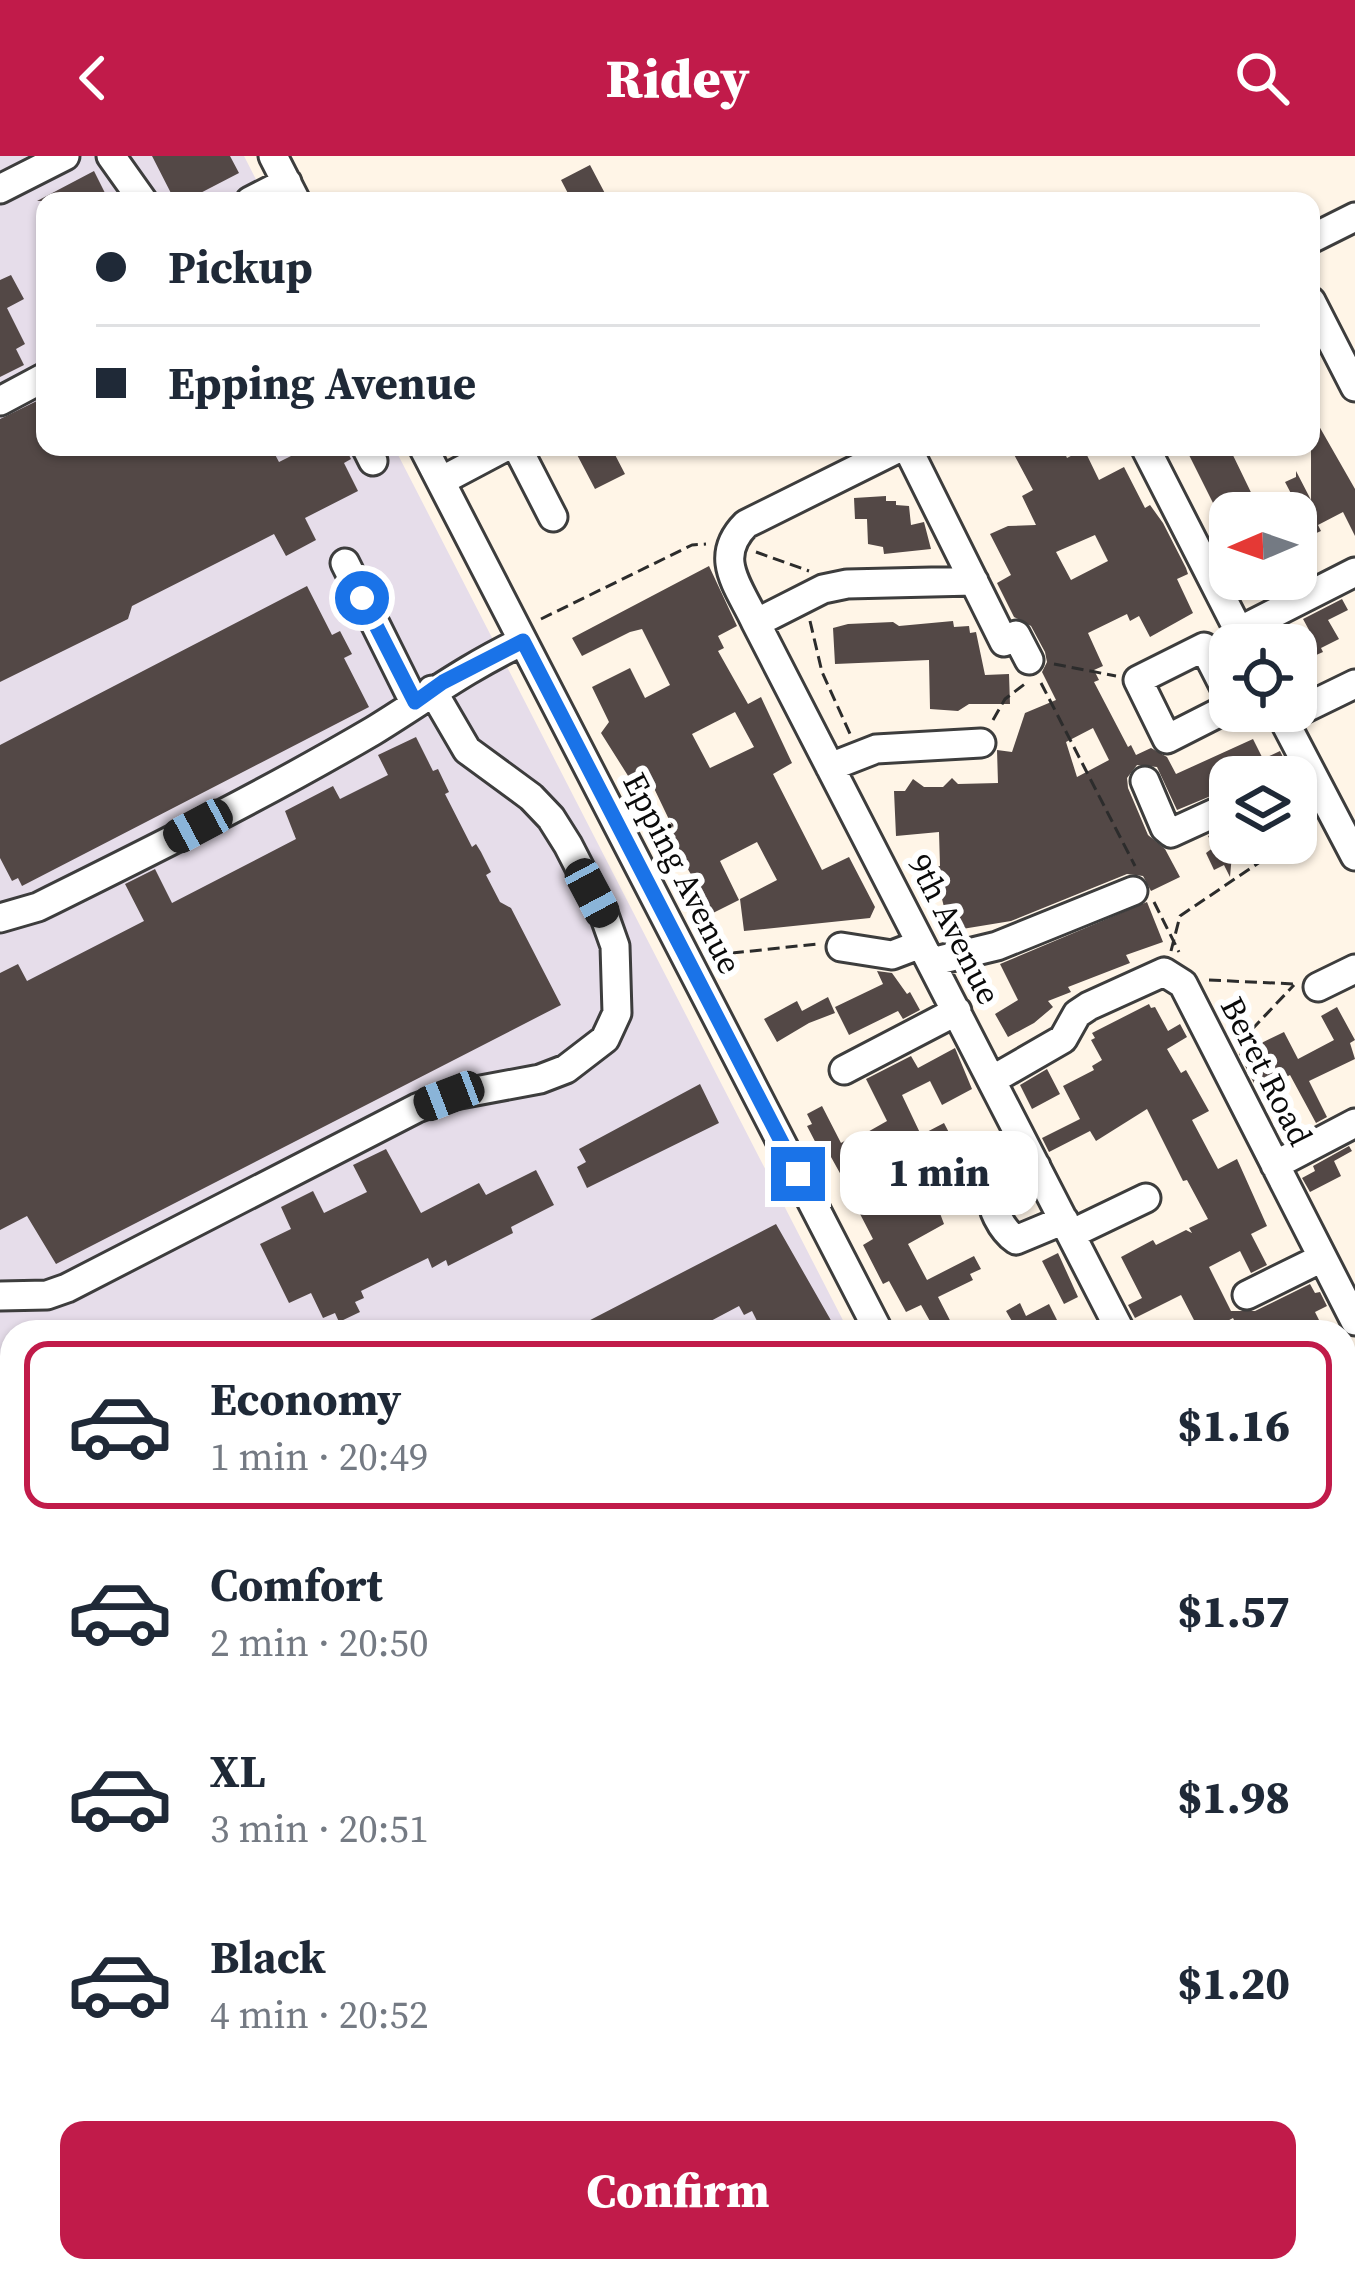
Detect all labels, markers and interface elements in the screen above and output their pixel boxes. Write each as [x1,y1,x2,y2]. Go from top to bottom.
text: Ridey [606,41,749,115]
icon: back [60,45,126,111]
icon: search [1229,45,1295,111]
text: Pickup [168,236,313,298]
text: Epping Avenue [168,352,476,414]
north arrow [1209,492,1317,600]
map controls [1209,492,1317,864]
route start [335,571,389,625]
button: locate [1209,624,1317,732]
button: layers [1209,756,1317,864]
street label: Epping Avenue [612,765,753,982]
car [158,793,238,859]
street label: 9th Avenue [897,846,1012,1012]
car [559,853,625,933]
street label: Beret Road [1210,989,1323,1154]
car [409,1066,489,1126]
callout: 1 min [840,1132,1038,1216]
text: 1 min [888,1146,990,1199]
route end [771,1147,825,1201]
text: Economy [210,1368,401,1430]
icon: car [66,1371,174,1479]
text: $1.16 [1177,1394,1290,1456]
text: 1 min · 20:49 [210,1430,429,1483]
text: Comfort [210,1554,383,1616]
icon: car [66,1557,174,1665]
text: $1.57 [1177,1580,1290,1642]
text: 2 min · 20:50 [210,1616,429,1669]
text: XL [210,1740,266,1802]
icon: car [66,1743,174,1851]
text: $1.98 [1177,1766,1290,1828]
text: 3 min · 20:51 [210,1802,429,1855]
text: Black [210,1926,326,1988]
icon: car [66,1929,174,2037]
text: $1.20 [1177,1952,1290,2014]
text: 4 min · 20:52 [210,1988,429,2041]
button: Confirm [60,2121,1296,2259]

